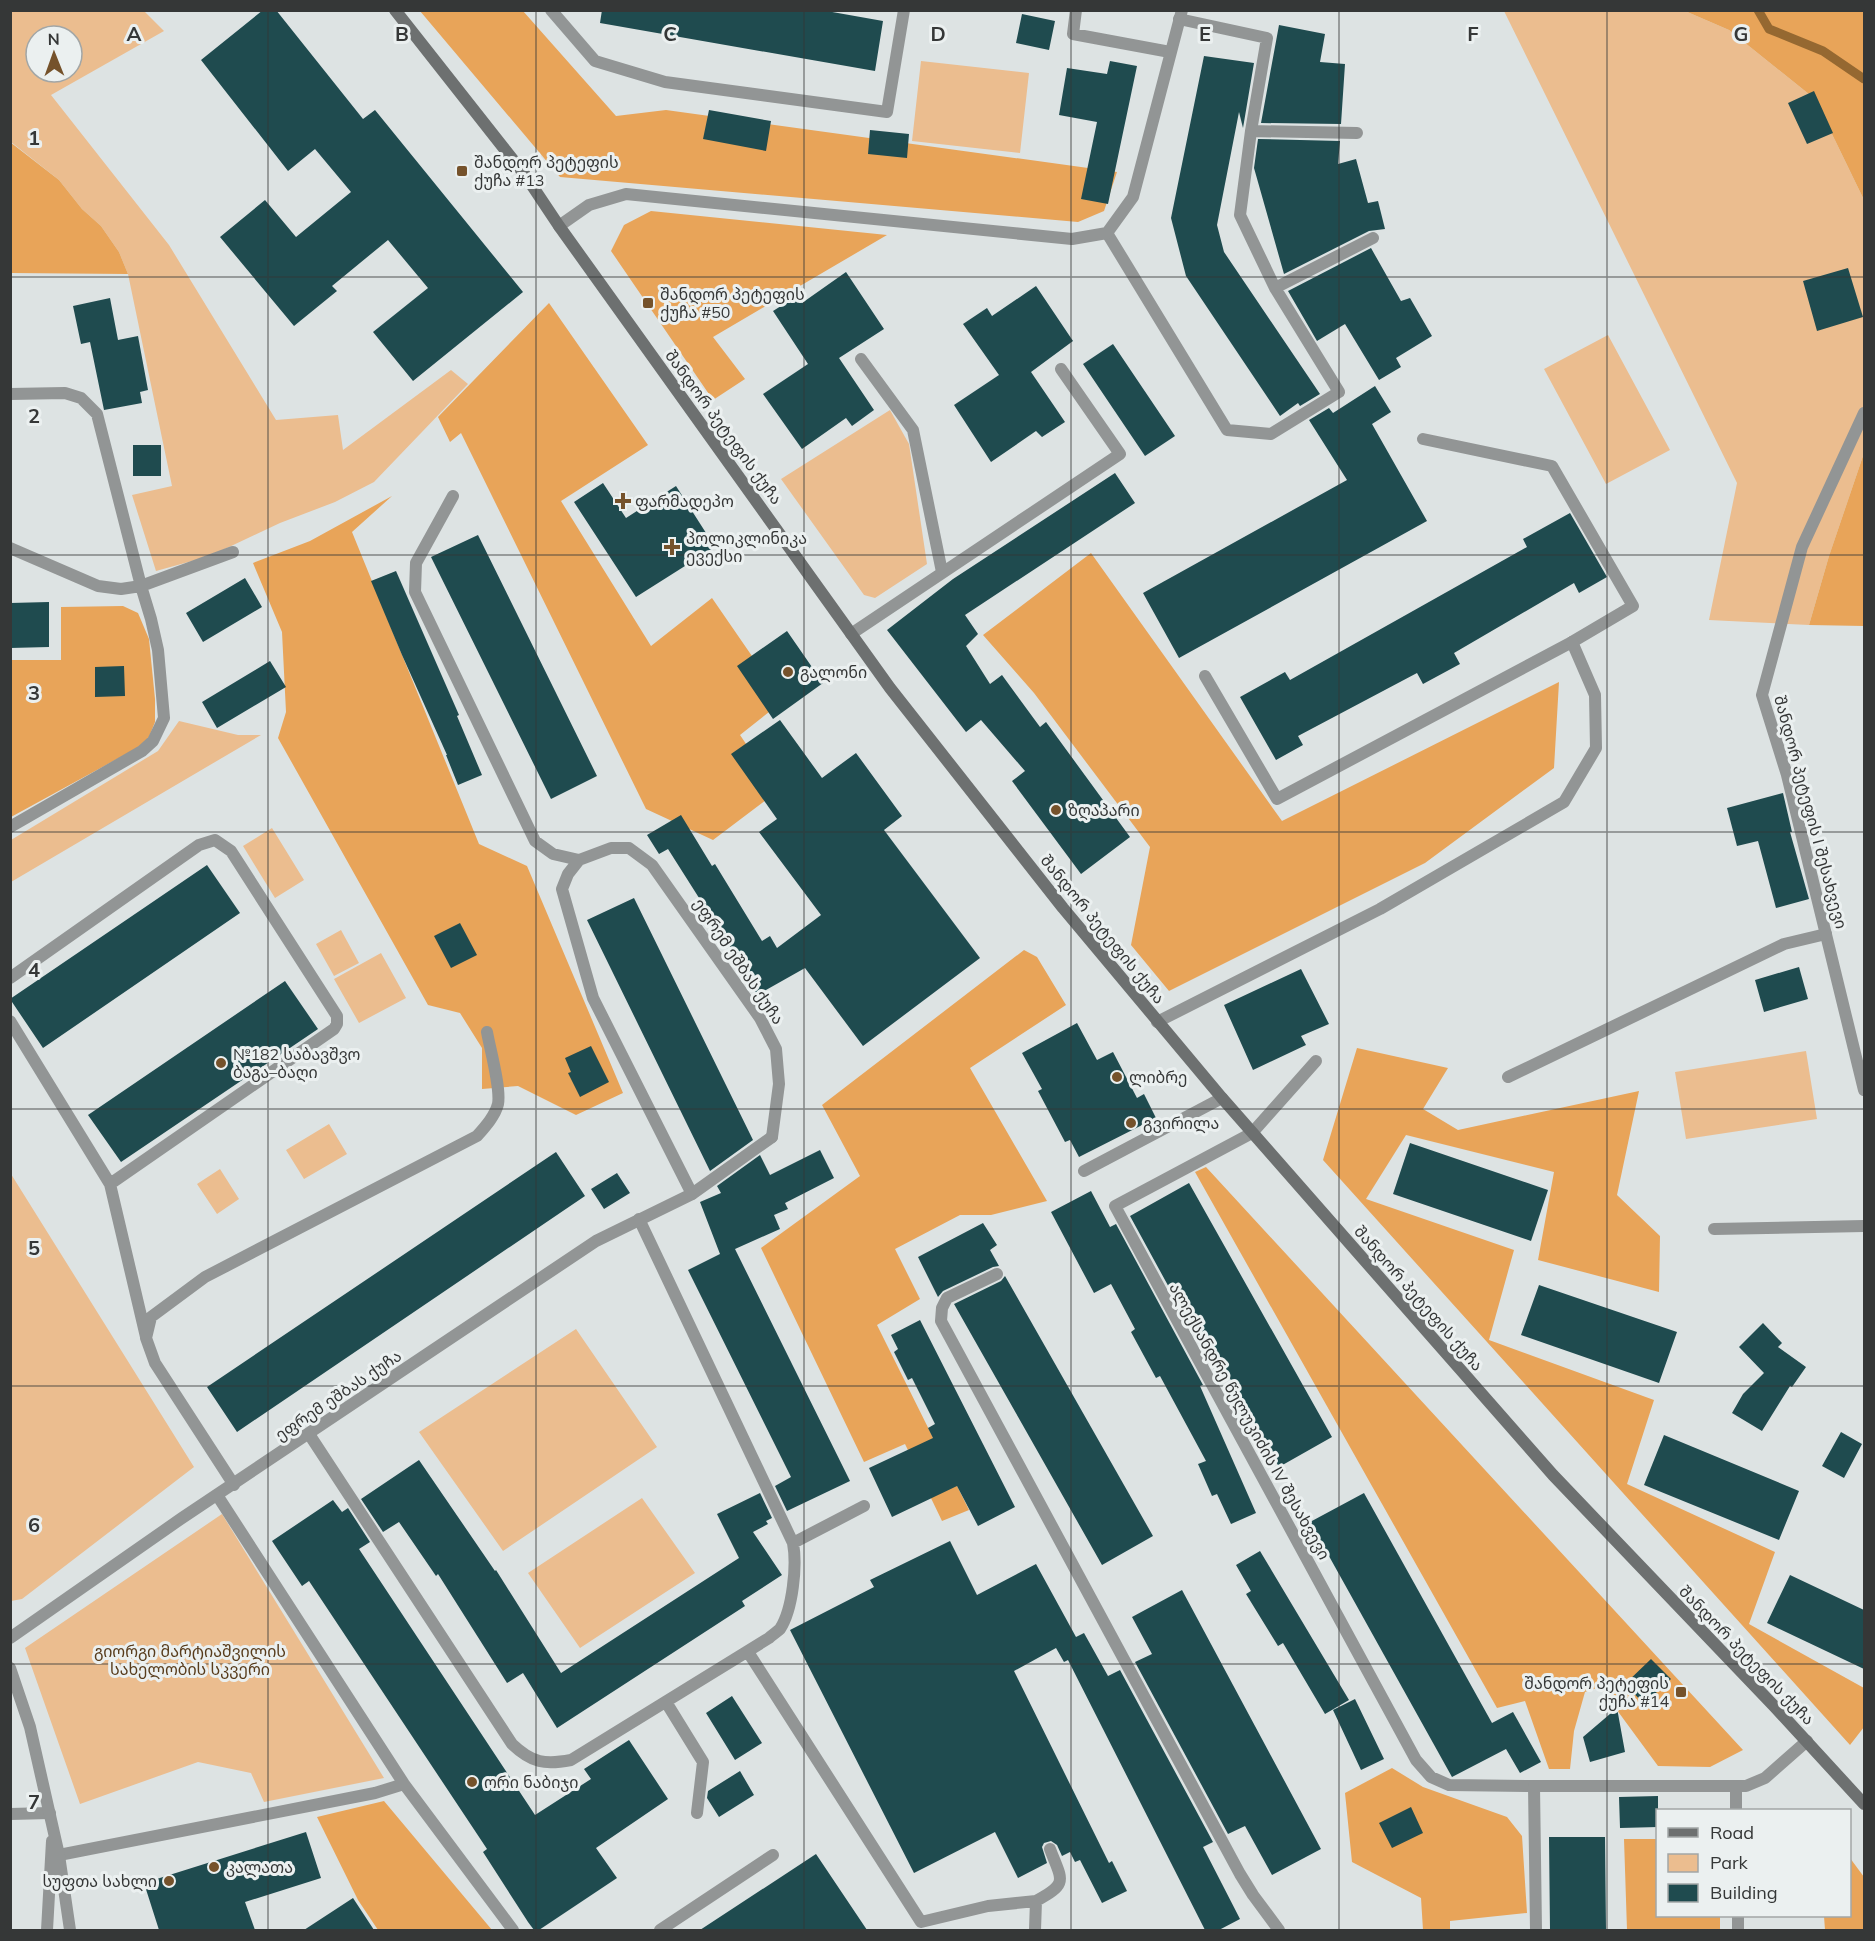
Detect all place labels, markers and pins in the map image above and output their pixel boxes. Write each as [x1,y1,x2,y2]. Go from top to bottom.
place label: შანდორ პეტეფის ქუჩა #13 [474,152,619,190]
marker: შანდორ პეტეფის ქუჩა #13 [455,164,469,178]
place label: შანდორ პეტეფის ქუჩა #50 [660,284,805,322]
marker: შანდორ პეტეფის ქუჩა #50 [641,296,655,310]
place label: ფარმადეპო [635,491,734,512]
marker: ფარმადეპო [616,494,630,508]
place label: პოლიკლინიკა ევექსი [686,528,807,566]
marker: პოლიკლინიკა ევექსი [663,538,681,556]
place label: გალონი [800,662,867,683]
marker: გალონი [781,665,795,679]
place label: ზღაპარი [1068,800,1140,820]
marker: ზღაპარი [1049,803,1063,817]
place label: №182 საბავშვო ბაგა–ბაღი [233,1044,360,1082]
marker: №182 საბავშვო ბაგა–ბაღი [214,1056,228,1070]
place label: ლიბრე [1129,1067,1187,1088]
marker: ლიბრე [1110,1070,1124,1084]
place label: გვირილა [1143,1113,1219,1134]
marker: გვირილა [1124,1116,1138,1130]
place label: შანდორ პეტეფის ქუჩა #14 [1524,1673,1669,1711]
marker: შანდორ პეტეფის ქუჩა #14 [1674,1685,1688,1699]
place label: ორი ნაბიჯი [484,1772,579,1792]
marker: ორი ნაბიჯი [465,1775,479,1789]
place label: კალათა [226,1857,293,1878]
marker: კალათა [207,1860,221,1874]
place label: სუფთა სახლი [42,1871,157,1892]
marker: სუფთა სახლი [162,1874,176,1888]

